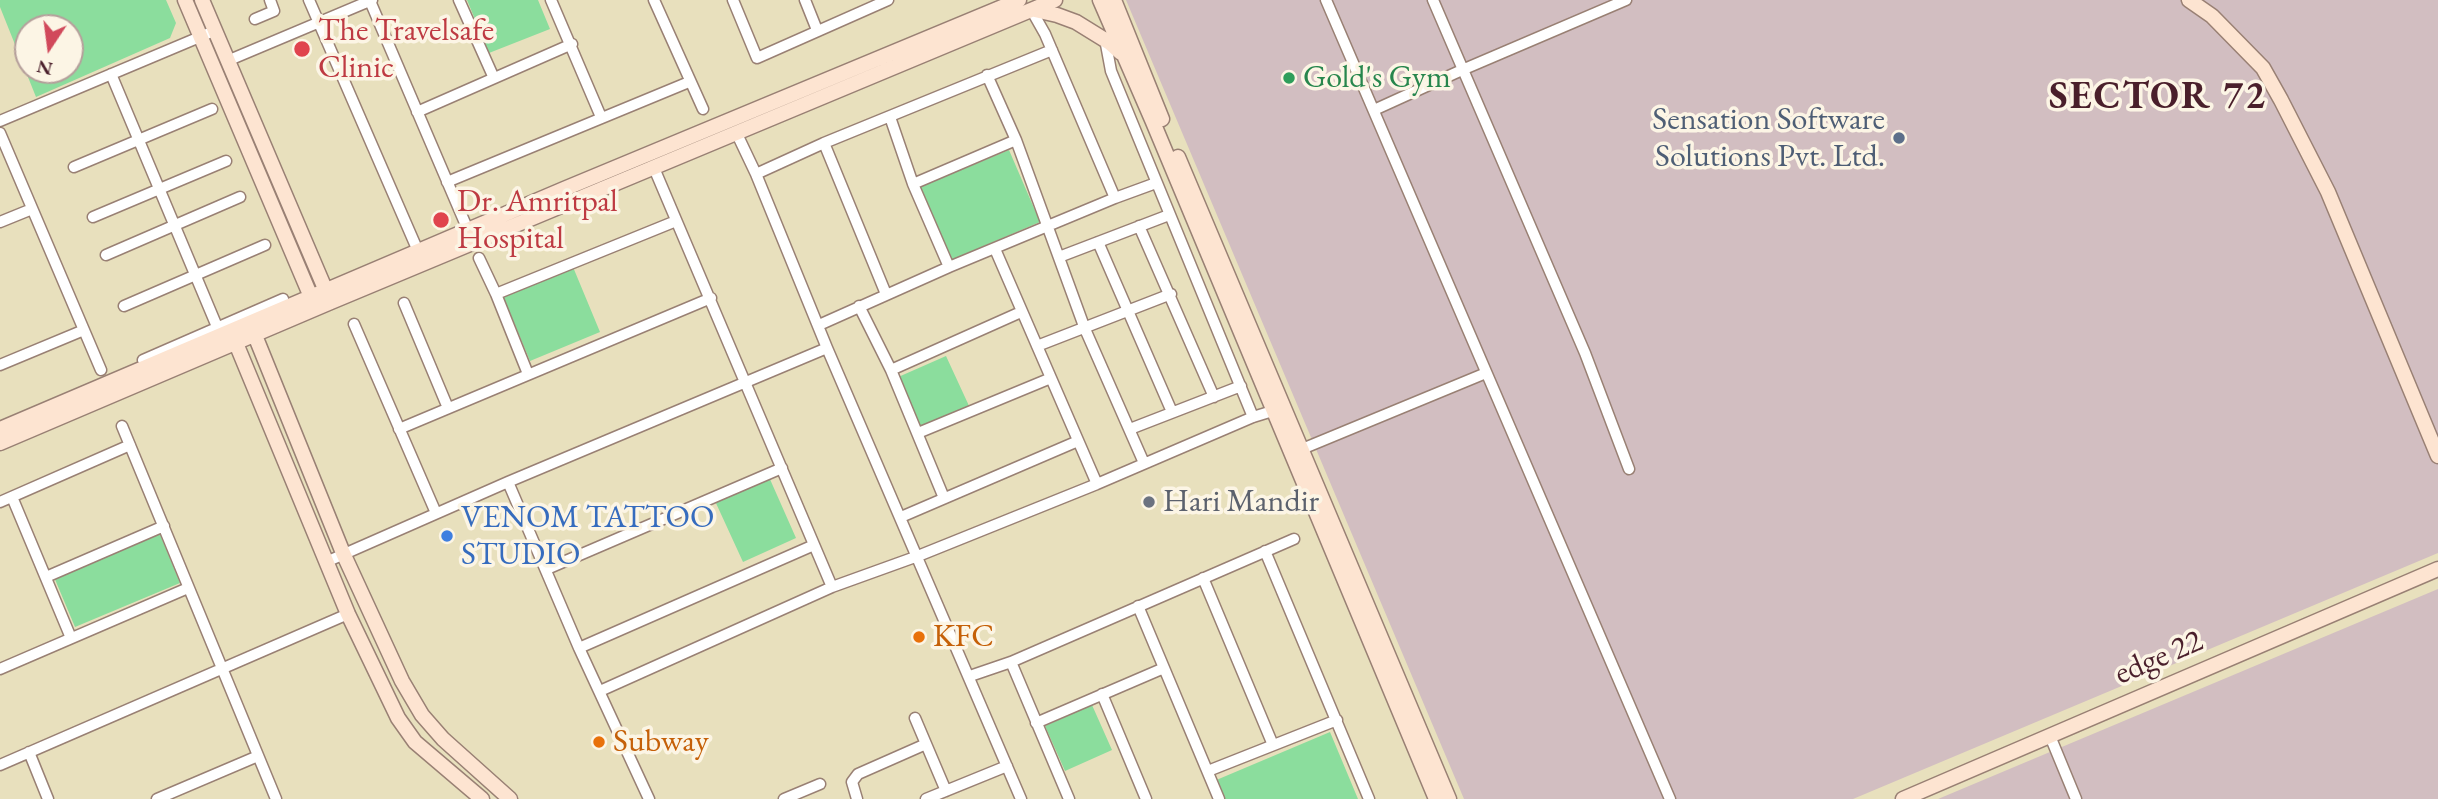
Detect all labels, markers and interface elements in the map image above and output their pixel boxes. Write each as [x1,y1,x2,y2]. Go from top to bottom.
place label: The Travelsafe Clinic [318,12,494,87]
north arrow [14,14,84,84]
marker: The Travelsafe Clinic [292,39,312,59]
text: N [34,54,55,82]
place label: Gold's Gym [1303,59,1451,97]
marker: Gold's Gym [1281,70,1297,86]
district label: SECTOR 72 [2050,75,2266,121]
place label: Sensation Software Solutions Pvt. Ltd. [1652,101,1885,176]
marker: Sensation Software Solutions Pvt. Ltd. [1891,130,1907,146]
place label: Dr. Amritpal Hospital [457,183,618,258]
marker: Dr. Amritpal Hospital [431,210,451,230]
place label: Hari Mandir [1163,483,1319,521]
marker: Hari Mandir [1141,494,1157,510]
place label: VENOM TATTOO STUDIO [461,499,714,574]
marker: VENOM TATTOO STUDIO [439,528,455,544]
place label: KFC [933,618,994,656]
street label: edge 22 [2109,622,2209,694]
marker: KFC [911,629,927,645]
place label: Subway [613,723,709,761]
marker: Subway [591,734,607,750]

